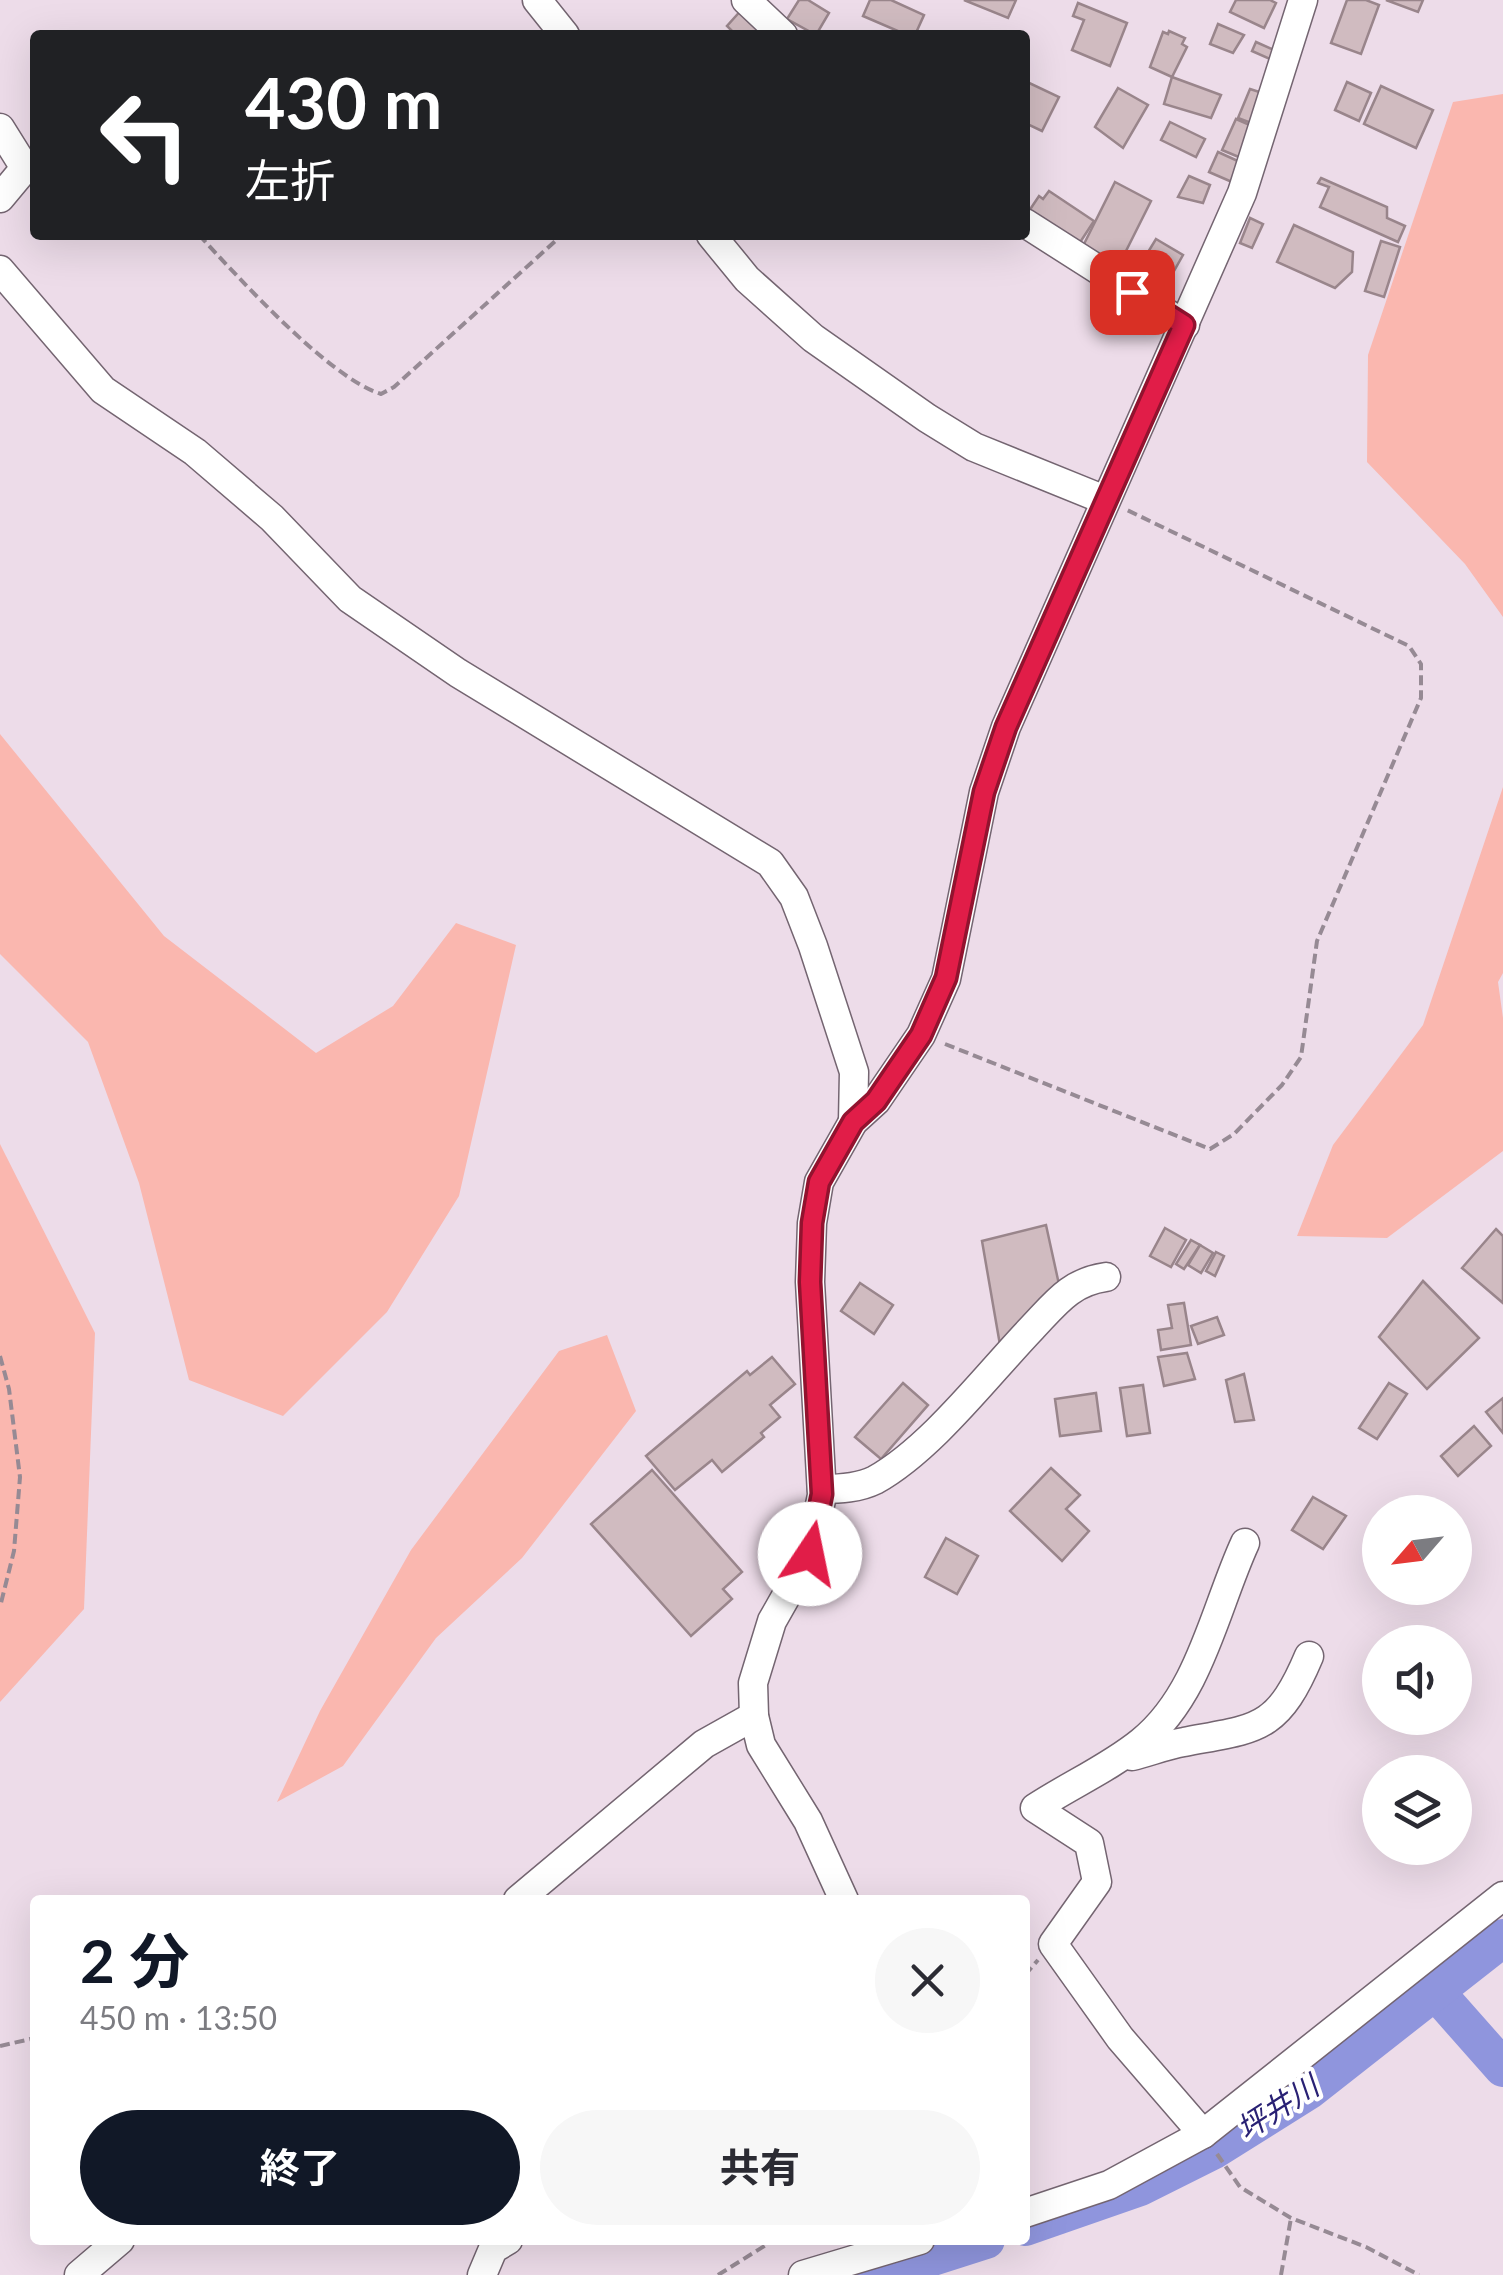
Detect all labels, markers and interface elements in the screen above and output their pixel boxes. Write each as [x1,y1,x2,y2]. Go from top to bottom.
text: 430 m [245,60,442,144]
icon: left [80,70,210,200]
text: 左折 [245,153,335,207]
pin [1090,250,1175,335]
icon: arrive [1105,265,1160,320]
north arrow [1362,1495,1472,1605]
map controls [1362,1495,1472,1865]
position arrow [758,1502,862,1606]
button: sound [1362,1625,1472,1735]
button: layers [1362,1755,1472,1865]
text: 2 分 [80,1924,189,1996]
button: close [875,1928,980,2033]
text: 450 m · 13:50 [80,1998,277,2037]
water label: 坪井川 [1229,2065,1327,2146]
button: 終了 [80,2110,520,2225]
button: 共有 [540,2110,980,2225]

